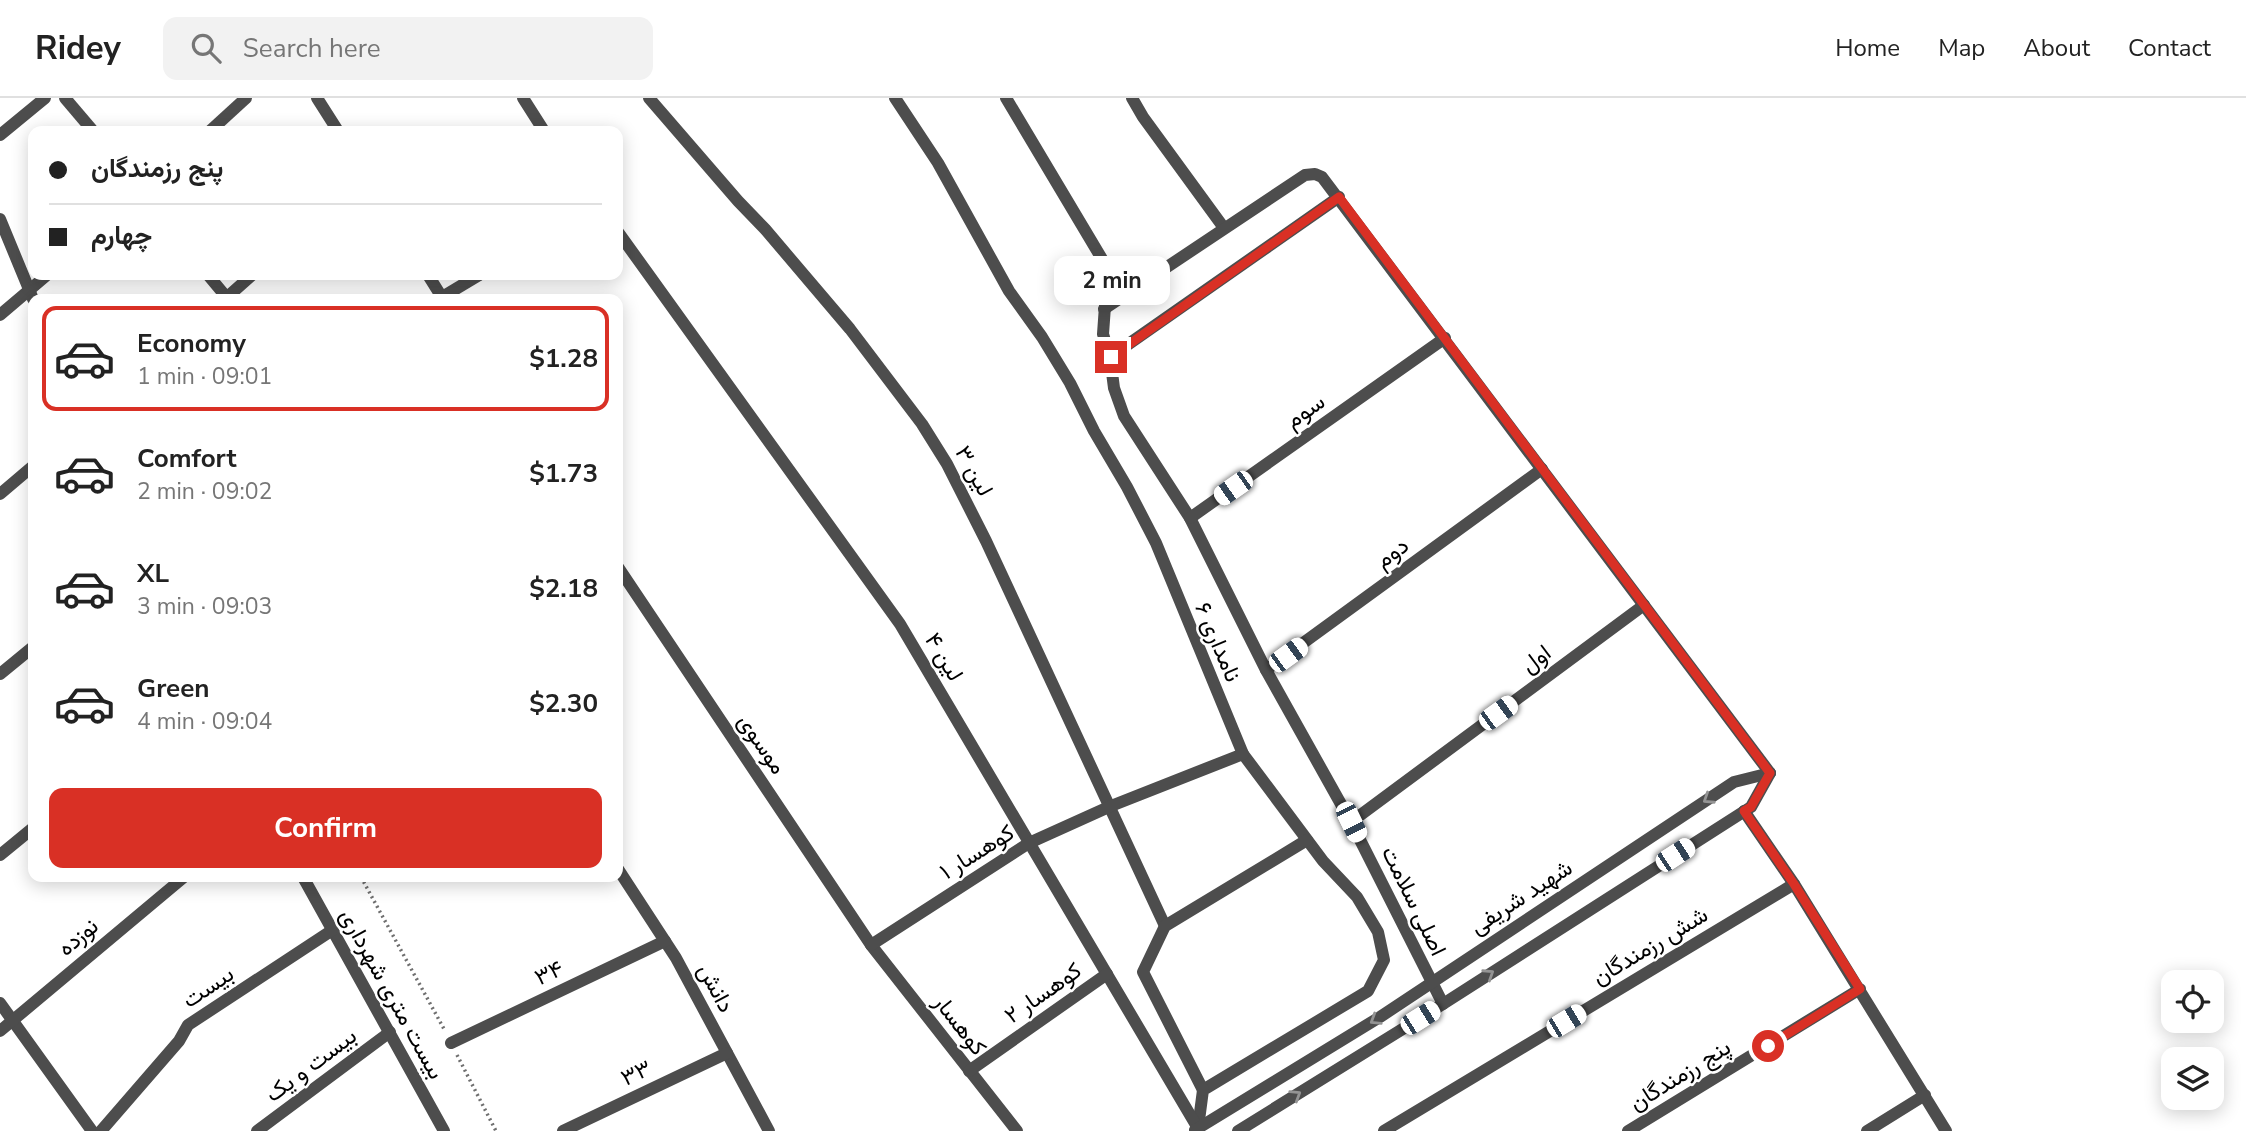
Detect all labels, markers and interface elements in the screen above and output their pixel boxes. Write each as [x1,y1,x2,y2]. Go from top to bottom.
search box [163,17,653,80]
text: Ridey [35,26,121,71]
icon: search [187,29,225,67]
text: Search here [243,31,381,66]
text: Home [1835,32,1900,64]
text: Map [1938,32,1985,64]
text: About [2023,32,2090,64]
text: Contact [2128,32,2211,64]
text: پنج رزمندگان [91,151,223,186]
text: چهارم [91,218,152,253]
callout: 2 min [1053,256,1169,304]
text: 2 min [1082,265,1142,296]
text: Economy [137,326,246,361]
icon: car [53,327,116,390]
text: $1.28 [529,341,598,376]
route end [1095,341,1127,373]
text: 1 min · 09:01 [137,361,272,392]
street label: سوم [1279,386,1331,436]
street label: لین ۳ [947,440,1001,502]
text: Comfort [137,441,237,476]
icon: car [53,442,116,505]
text: $1.73 [529,456,598,491]
car [1210,467,1257,509]
text: 2 min · 09:02 [137,476,272,507]
street label: دوم [1369,530,1415,576]
text: XL [137,556,169,591]
icon: car [53,557,116,620]
text: $2.18 [529,571,598,606]
text: 3 min · 09:03 [137,591,272,622]
street label: نامداری ۶ [1187,597,1249,687]
street label: لین ۴ [917,627,971,687]
car [1265,634,1312,676]
street label: اول [1515,638,1557,680]
text: Green [137,671,210,706]
icon: car [53,672,116,735]
text: $2.30 [529,686,598,721]
car [1475,692,1522,734]
text: 4 min · 09:04 [137,706,272,737]
street label: موسوی [730,708,794,780]
button: Confirm [49,788,602,868]
one-way arrow [1702,791,1715,804]
car [1333,799,1370,845]
street label: کوهسار ۱ [934,817,1020,887]
car [1652,835,1699,875]
street label: اصلی سلامت [1374,841,1454,961]
street label: شهید شریفی [1464,852,1578,942]
street label: شش رزمندگان [1586,899,1714,993]
street label: بیست متری شهرداری [332,903,452,1085]
street label: نوزده [51,911,105,963]
street label: ۳۴ [530,953,568,993]
street label: کوهسار ۲ [998,955,1088,1031]
street label: دانش [690,958,742,1018]
street label: بیست [176,959,240,1015]
one-way arrow [1481,970,1494,983]
map controls [2161,970,2224,1110]
button: locate [2161,970,2224,1033]
street label: کوهسار [926,987,994,1062]
car [1397,998,1444,1038]
car [1543,1001,1590,1041]
one-way arrow [1370,1011,1383,1024]
street label: بیست و یک [259,1020,363,1110]
route start [1752,1030,1784,1062]
street label: پنج رزمندگان [1623,1032,1737,1118]
button: layers [2161,1047,2224,1110]
street label: ۳۳ [616,1053,656,1093]
one-way arrow [1289,1090,1302,1103]

